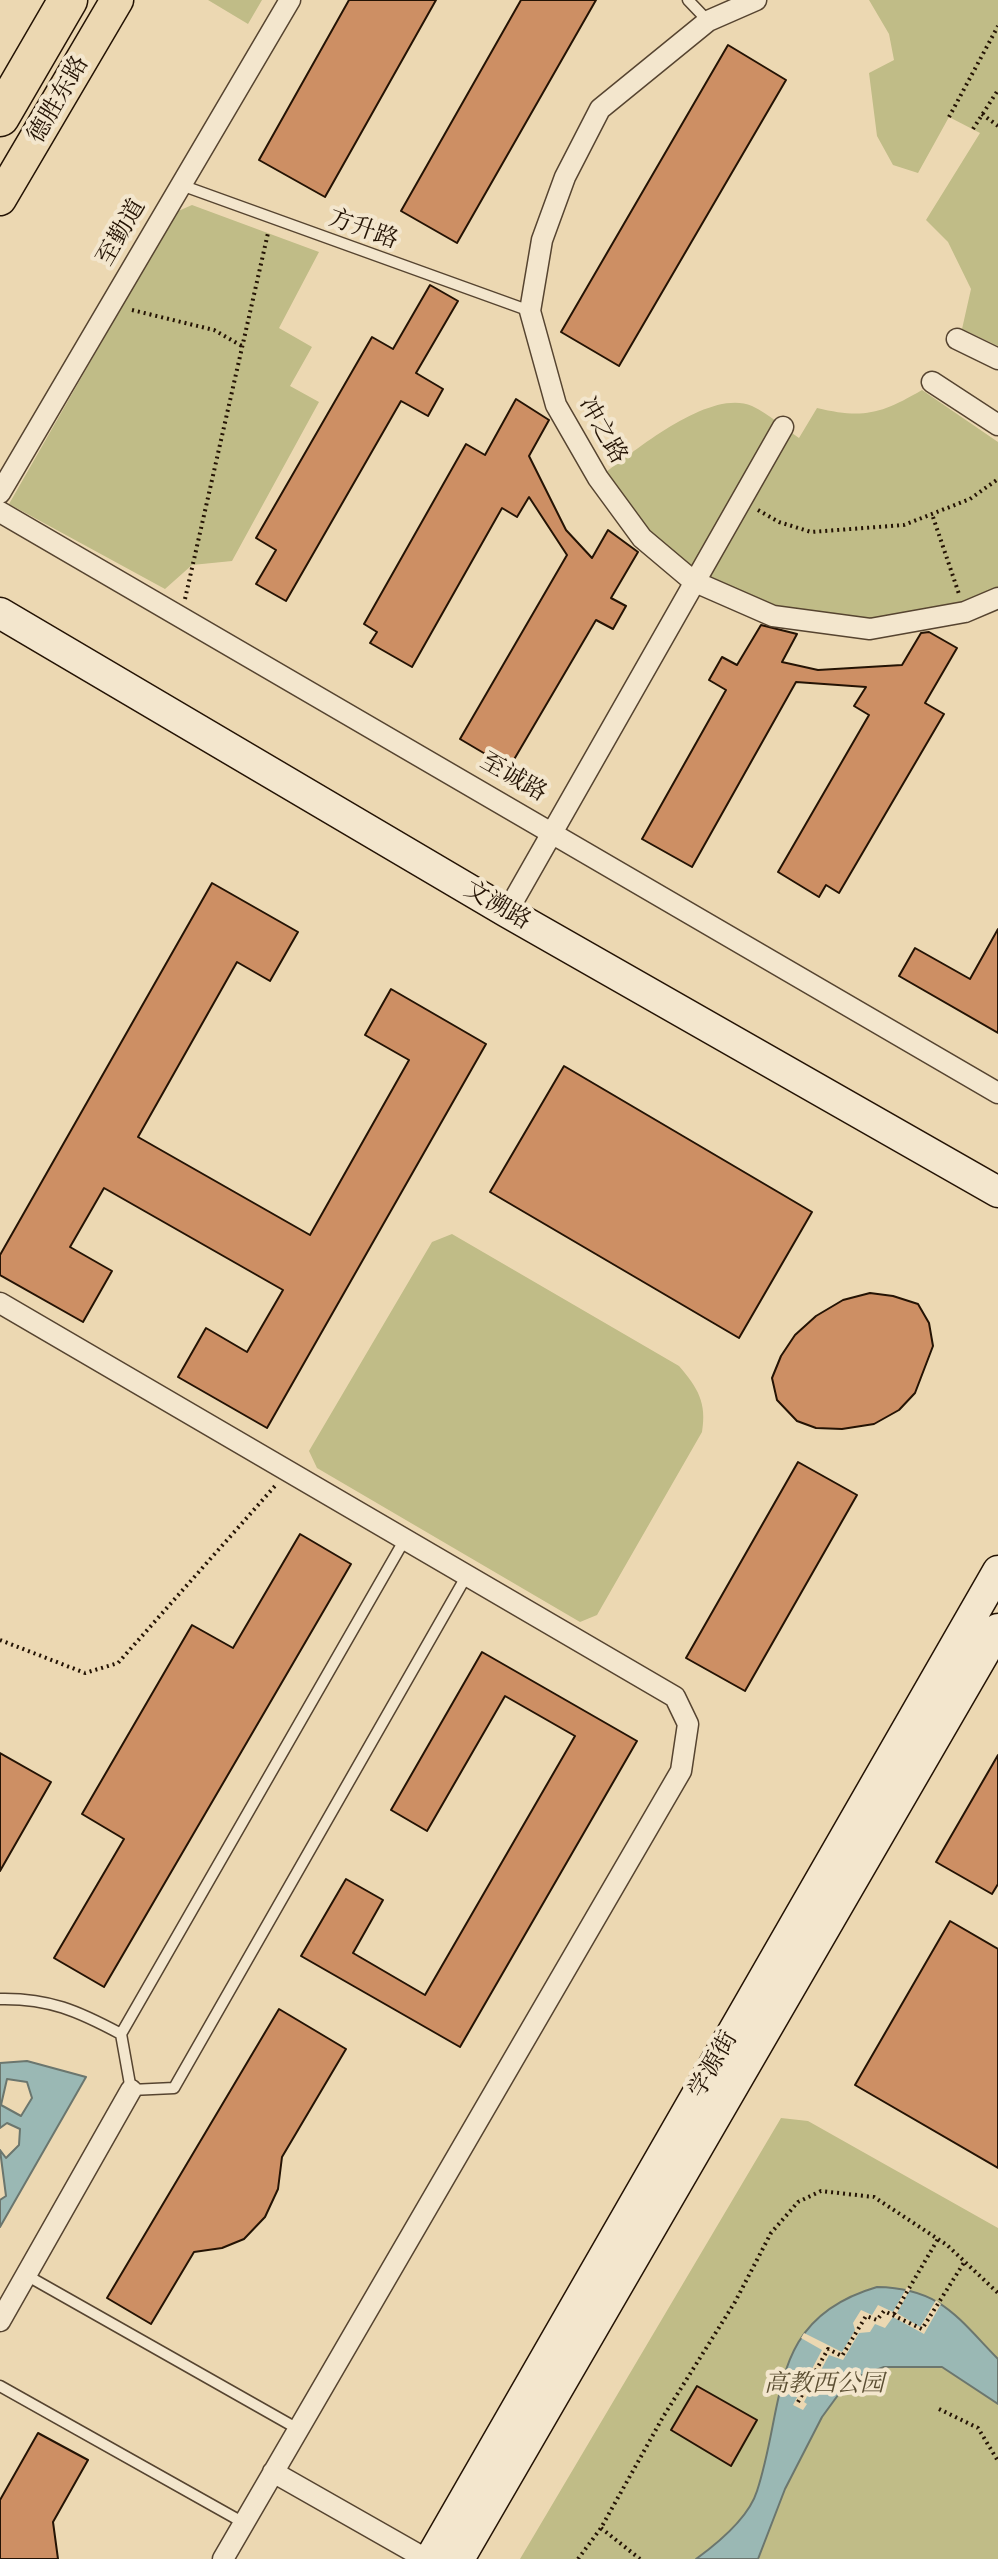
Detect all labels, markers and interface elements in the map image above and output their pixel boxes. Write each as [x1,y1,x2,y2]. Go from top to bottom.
street label: 德胜东路 [23,51,95,149]
street label: 至勤道 [92,195,152,271]
street label: 方升路 [324,204,402,256]
street label: 冲之路 [572,393,632,469]
street label: 至诚路 [475,748,551,808]
street label: 文溯路 [459,876,535,936]
street label: 学源街 [684,2027,744,2103]
park label: 高教西公园 [764,2371,884,2399]

